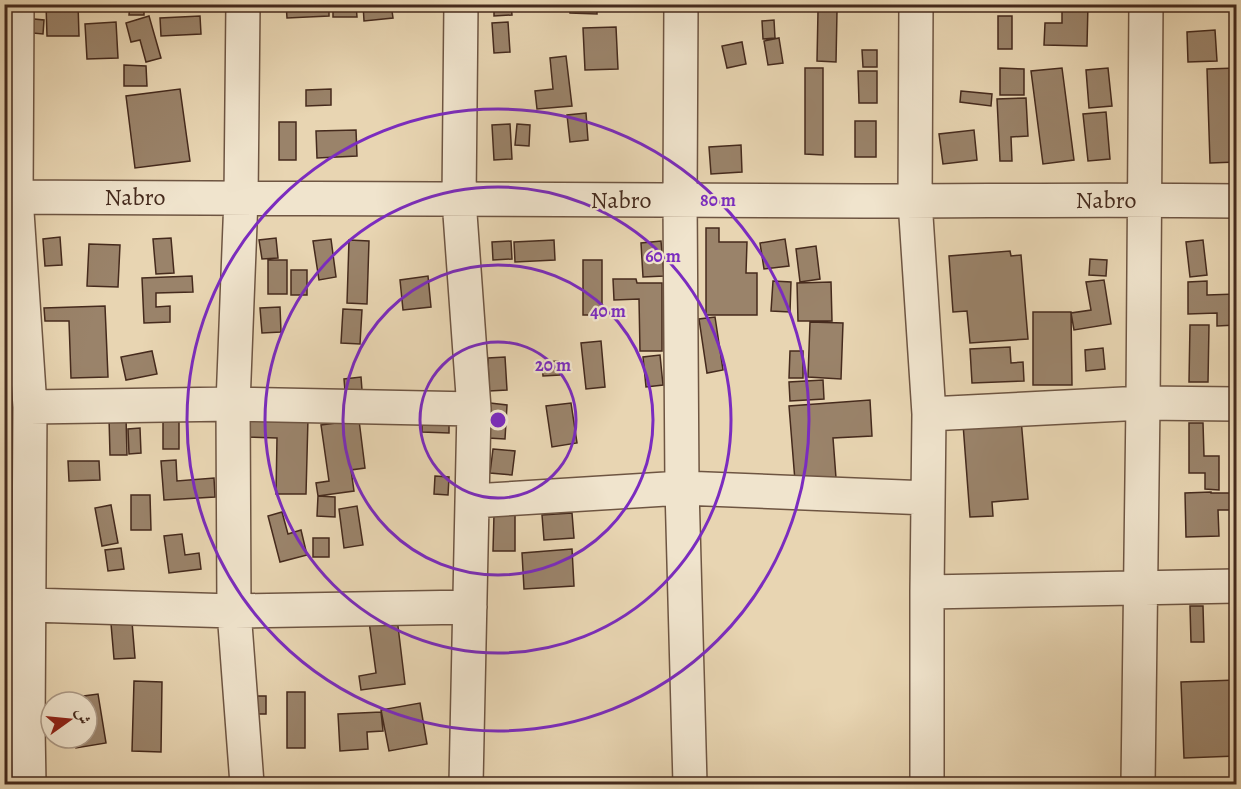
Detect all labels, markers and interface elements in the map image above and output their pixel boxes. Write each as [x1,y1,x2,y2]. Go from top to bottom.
street label: Nabro [104,181,166,213]
street label: Nabro [590,184,652,216]
street label: Nabro [1075,184,1137,216]
text: 80 m [700,188,736,212]
text: 60 m [645,244,681,268]
text: 40 m [590,299,626,323]
text: 20 m [535,353,571,377]
centre of rings [488,410,508,430]
north arrow [39,690,99,750]
text: ش [70,706,95,727]

